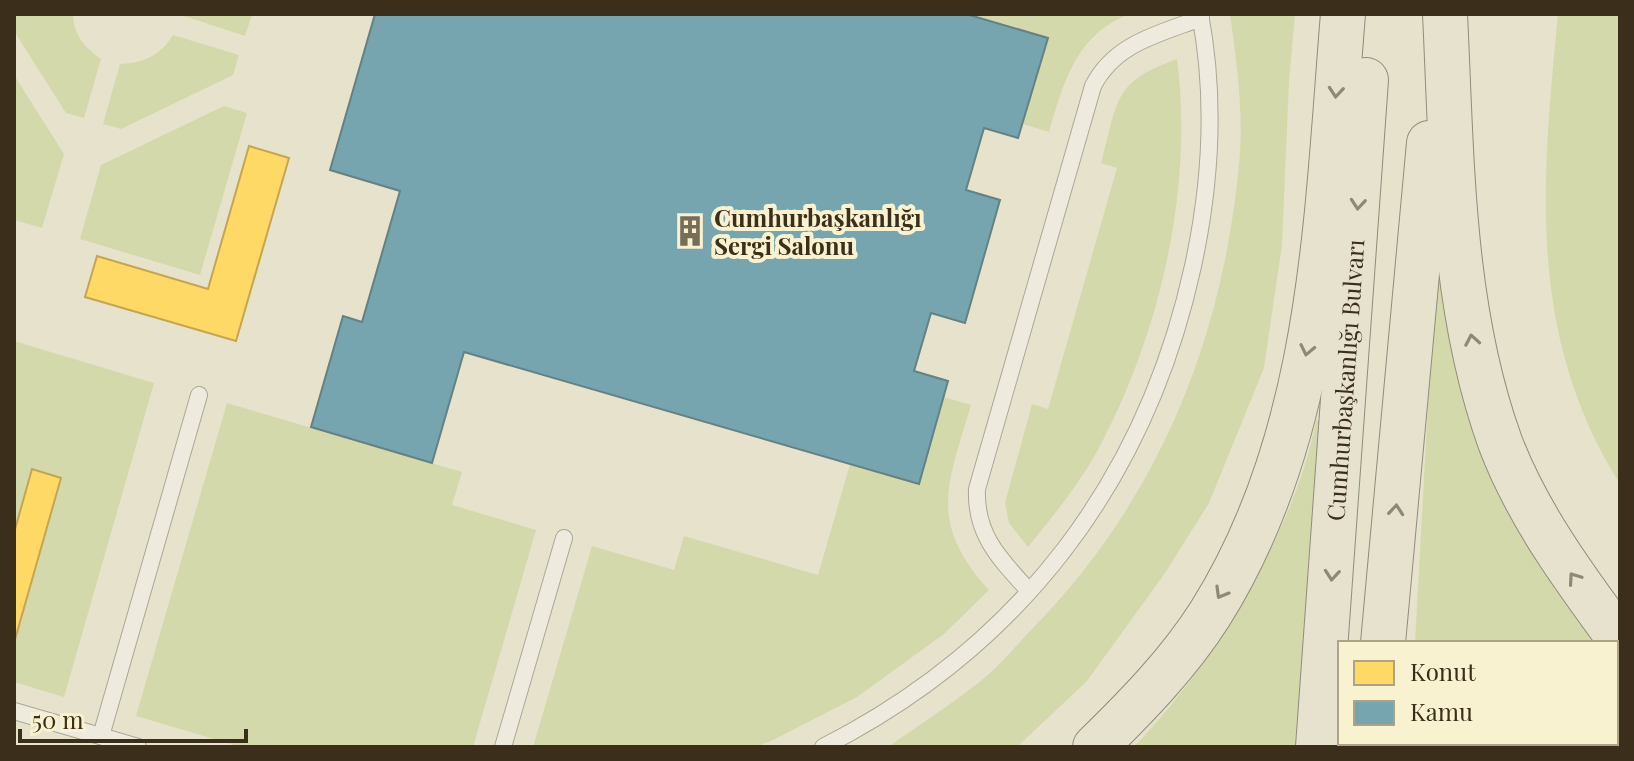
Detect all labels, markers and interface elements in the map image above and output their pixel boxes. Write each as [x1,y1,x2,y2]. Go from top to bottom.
one-way arrow [1328,86,1345,99]
one-way arrow [1350,198,1367,211]
place label: Cumhurbaşkanlığı Sergi Salonu [714,201,922,261]
building icon: Cumhurbaşkanlığı Sergi Salonu [673,214,707,248]
street label: Cumhurbaşkanlığı Bulvarı [1318,238,1371,522]
one-way arrow [1465,334,1482,347]
one-way arrow [1299,343,1316,356]
one-way arrow [1387,503,1404,516]
one-way arrow [1324,569,1341,582]
one-way arrow [1569,572,1584,586]
one-way arrow [1215,585,1231,599]
legend [1338,641,1618,745]
text: Konut [1410,655,1476,687]
scale bar [20,693,246,743]
text: Kamu [1410,695,1473,727]
text: 50 m [32,703,84,735]

